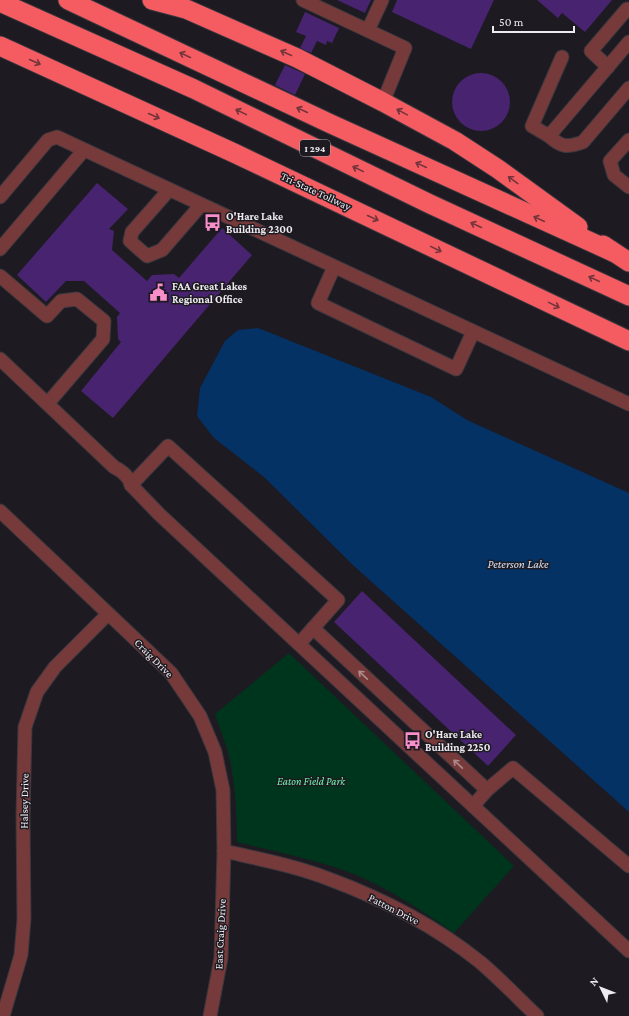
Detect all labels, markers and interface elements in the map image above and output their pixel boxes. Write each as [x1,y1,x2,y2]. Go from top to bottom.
scale bar [493,8,574,34]
text: 50 m [499,15,524,29]
one-way arrow [281,49,293,57]
one-way arrow [179,51,191,58]
one-way arrow [29,59,41,66]
one-way arrow [297,106,309,114]
one-way arrow [236,108,248,115]
one-way arrow [396,108,408,116]
one-way arrow [147,113,159,120]
road number: I 294 [300,140,330,156]
one-way arrow [415,161,427,168]
one-way arrow [353,165,365,172]
street label: Tri-State Tollway [279,170,354,214]
one-way arrow [508,176,519,184]
place label: O'Hare Lake Building 2300 [226,210,293,235]
bus stop icon: O'Hare Lake Building 2300 [203,212,223,232]
one-way arrow [367,215,379,222]
one-way arrow [533,215,545,222]
one-way arrow [470,221,482,228]
one-way arrow [430,246,442,253]
one-way arrow [588,275,600,283]
place label: FAA Great Lakes Regional Office [172,280,248,305]
public building icon: FAA Great Lakes Regional Office [149,282,169,302]
one-way arrow [547,302,559,309]
water label: Peterson Lake [487,557,549,571]
street label: Craig Drive [132,636,176,681]
one-way arrow [358,670,368,680]
place label: O'Hare Lake Building 2250 [425,728,491,753]
bus stop icon: O'Hare Lake Building 2250 [402,730,422,750]
one-way arrow [453,759,463,769]
street label: Halsey Drive [18,773,31,829]
park label: Eaton Field Park [277,775,346,787]
street label: Patton Drive [367,891,421,927]
street label: East Craig Drive [212,898,229,970]
north arrow [581,968,621,1008]
text: N [587,974,601,988]

